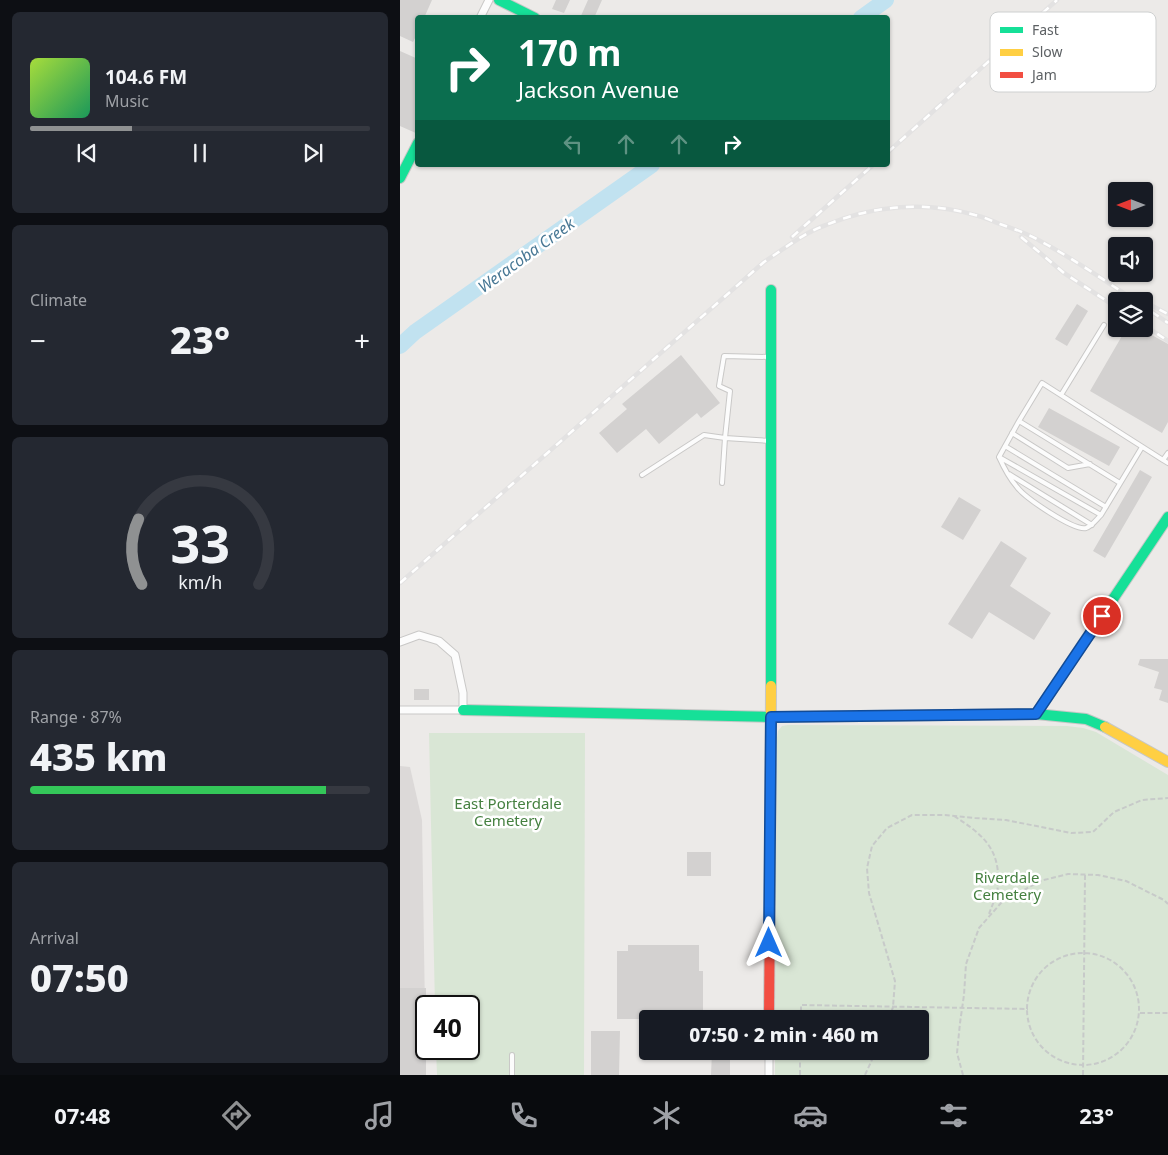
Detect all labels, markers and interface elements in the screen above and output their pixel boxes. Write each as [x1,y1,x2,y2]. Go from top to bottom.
legend [990,12,1156,92]
text: Fast [1032,20,1059,39]
text: 170 m [518,29,621,76]
icon: right [435,35,500,100]
text: Slow [1032,42,1063,61]
text: 104.6 FM [105,64,187,90]
text: Jam [1030,65,1057,84]
text: Jackson Avenue [518,74,679,104]
text: Music [105,90,149,112]
icon: left [559,130,587,158]
icon: ahead [612,130,640,158]
icon: ahead [665,130,693,158]
icon: right [718,130,746,158]
icon: previous [73,139,101,167]
icon: pause [186,139,214,167]
icon: next [299,139,327,167]
north arrow [1108,182,1152,228]
map controls [1108,182,1153,337]
water label: Weracoba Creek [473,212,580,298]
button: sound [1108,237,1153,282]
text: Climate [30,289,87,311]
button: layers [1108,292,1153,337]
text: 23° [170,313,230,365]
text: − [30,321,46,359]
text: + [354,321,370,359]
text: 33 [170,507,230,578]
text: km/h [178,570,222,594]
pin [1081,595,1123,637]
icon: arrive [1088,602,1116,630]
text: Range · 87% [30,706,122,728]
text: 435 km [30,730,168,782]
park label: East Porterdale Cemetery [454,793,562,830]
park label: Riverdale Cemetery [973,867,1041,904]
position arrow [742,916,794,968]
text: Arrival [30,927,79,949]
text: 07:50 [30,951,129,1003]
speed limit sign: 40 [415,995,480,1060]
text: 07:50 · 2 min · 460 m [689,1022,879,1048]
icon: directions [219,1098,254,1133]
icon: music [362,1098,397,1133]
icon: phone [506,1098,541,1133]
icon: climate [649,1098,684,1133]
icon: car [793,1098,828,1133]
icon: filters [936,1098,971,1133]
text: 07:48 [54,1100,111,1130]
text: 23° [1079,1100,1114,1130]

